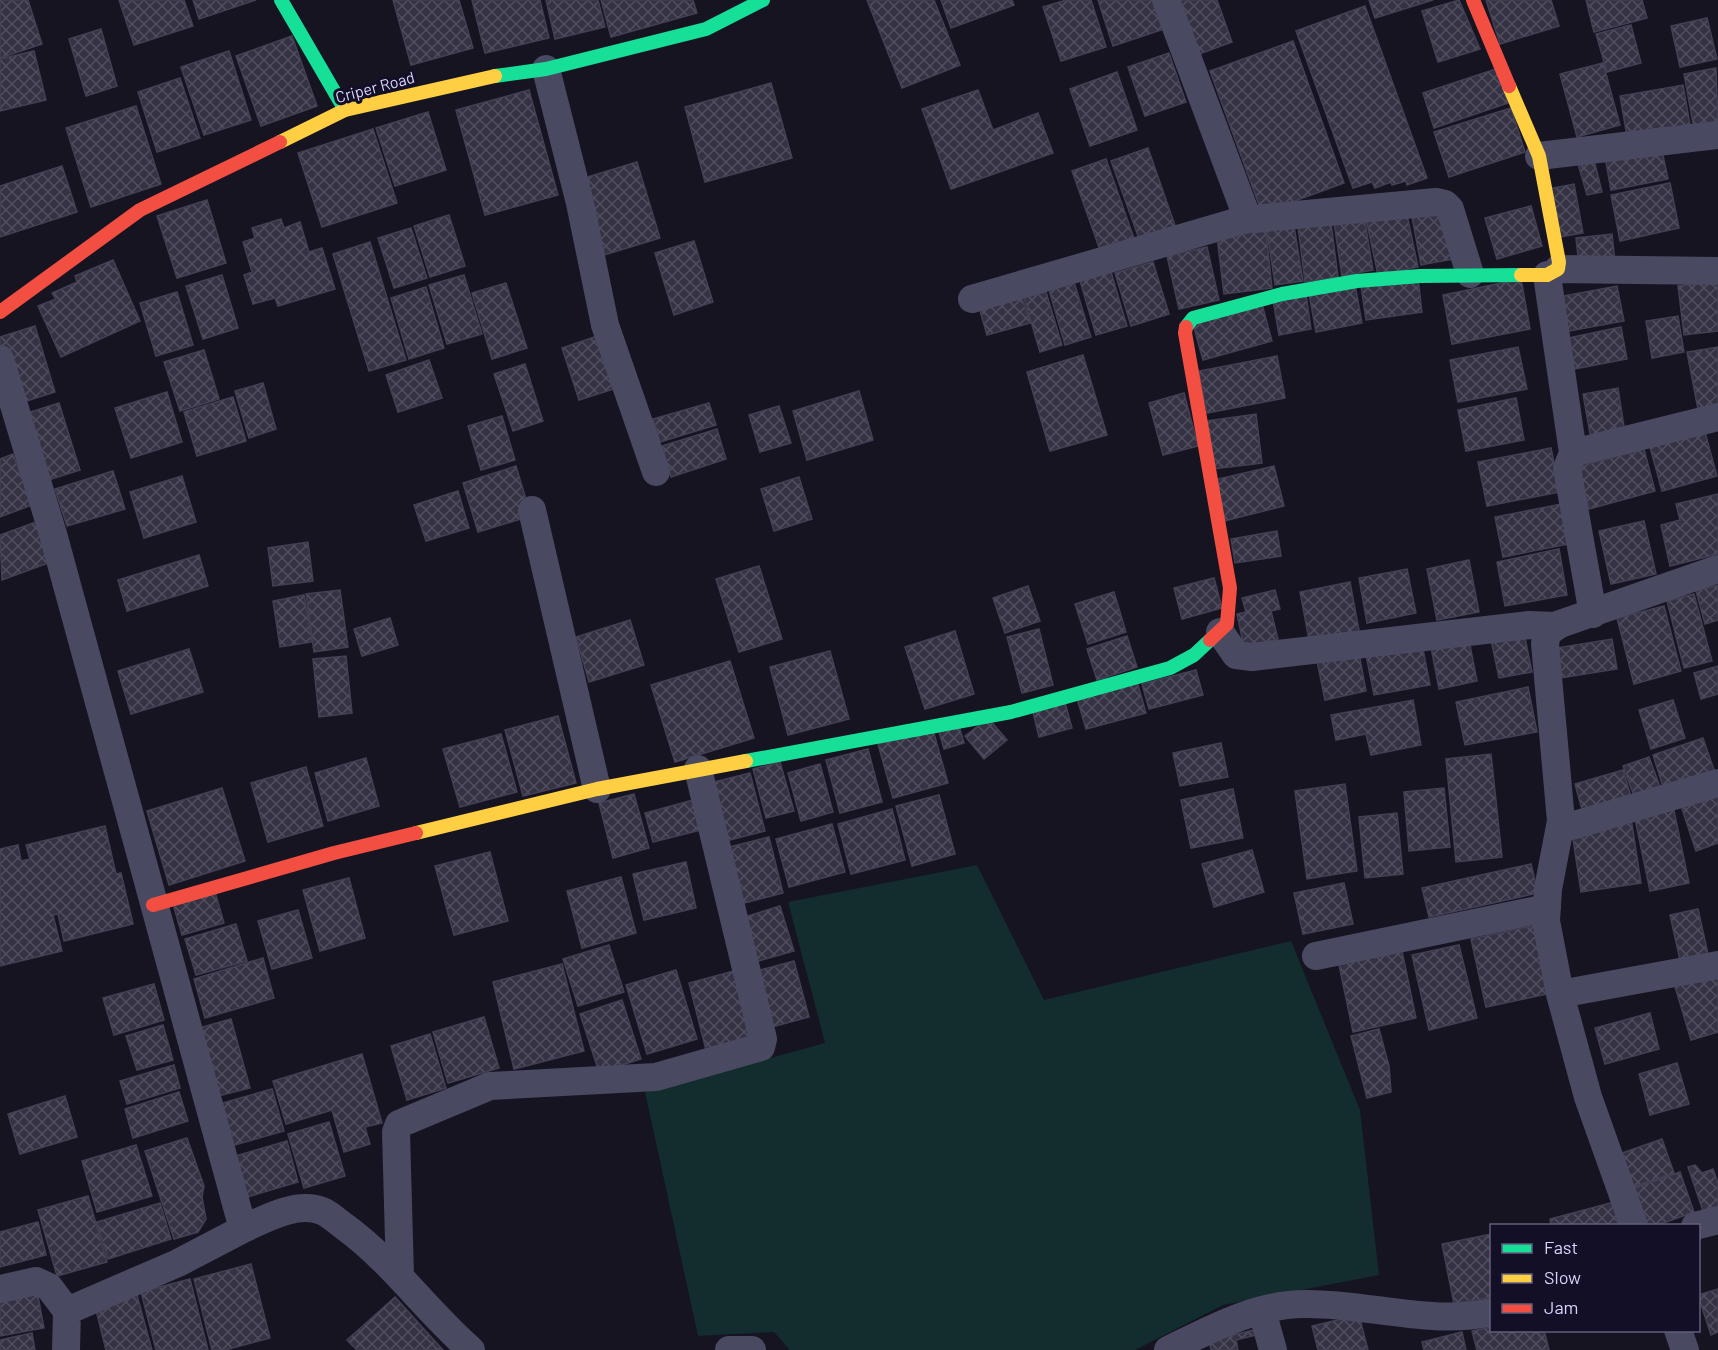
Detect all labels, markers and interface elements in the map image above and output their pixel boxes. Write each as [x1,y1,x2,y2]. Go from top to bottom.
street label: Criper Road [333,67,417,106]
legend [1490,1224,1700,1332]
text: Fast [1544,1236,1578,1258]
text: Slow [1544,1266,1581,1288]
text: Jam [1544,1296,1578,1318]

